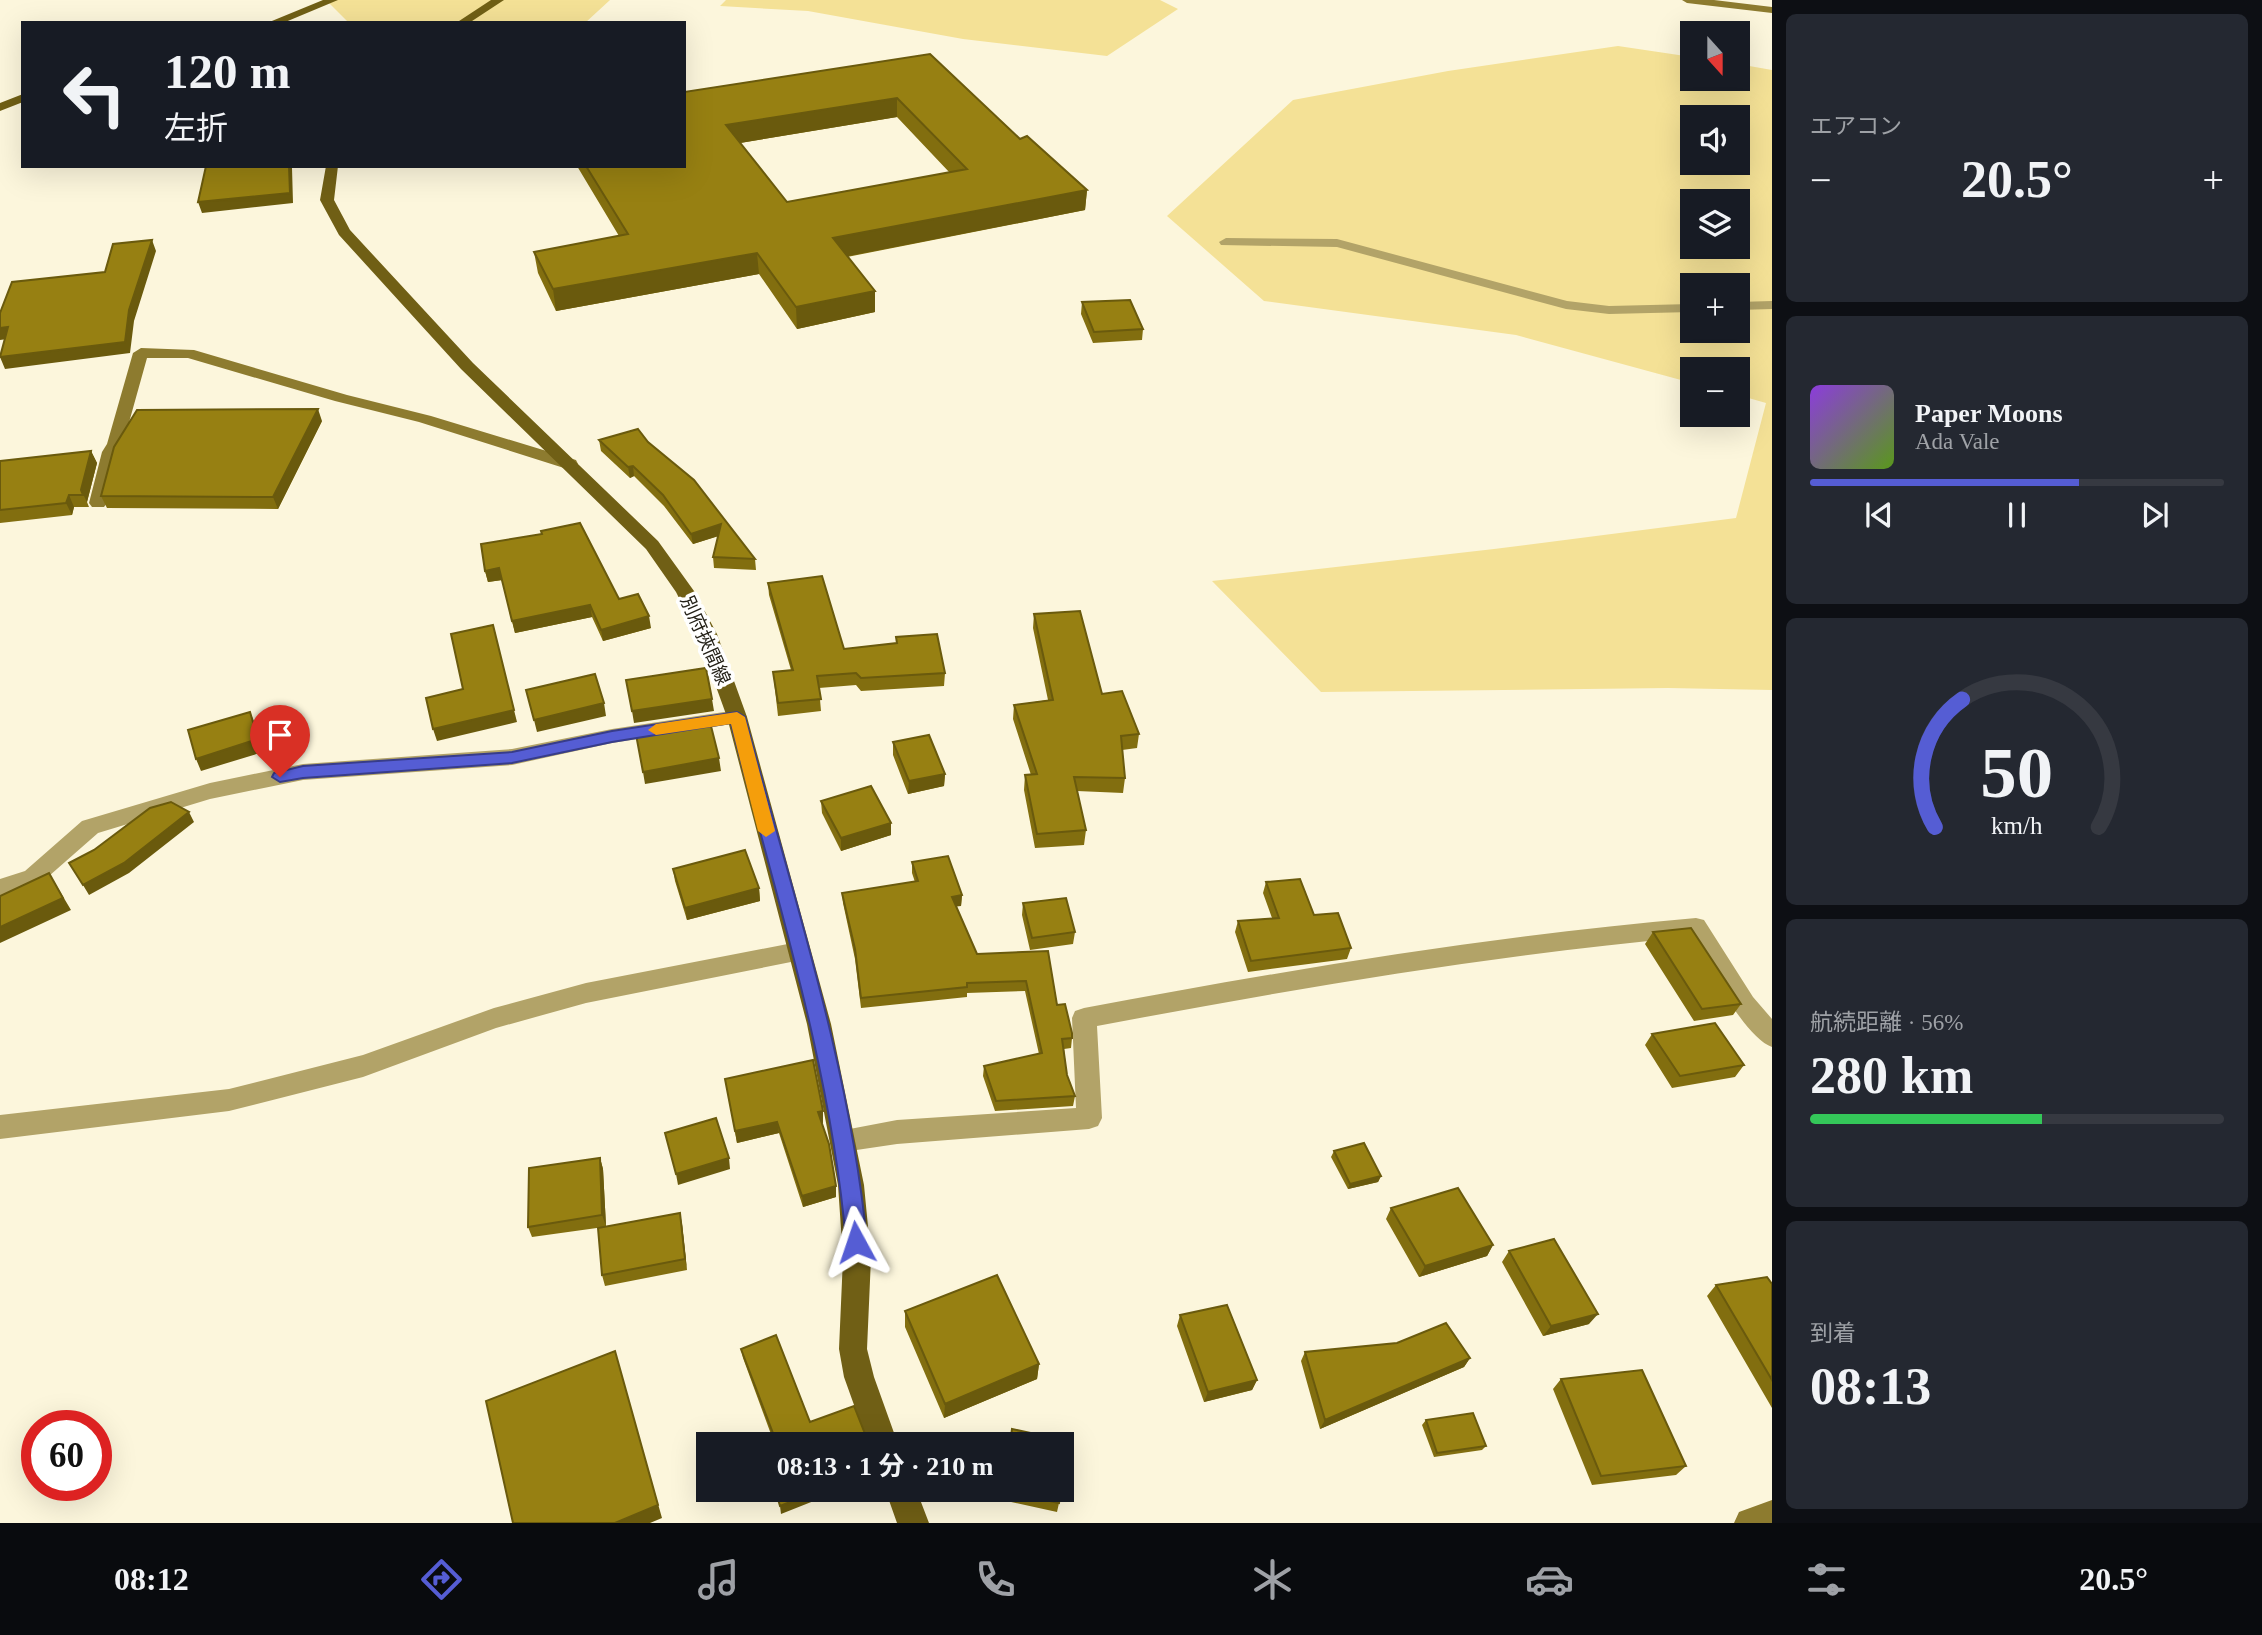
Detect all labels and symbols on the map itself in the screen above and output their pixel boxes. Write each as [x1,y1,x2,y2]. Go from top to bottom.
north arrow [1680,21,1750,91]
street label: 別府挾間線 [677,593,734,688]
pin [250,705,310,777]
position arrow [819,1205,893,1279]
speed limit sign: 60 [21,1410,112,1501]

